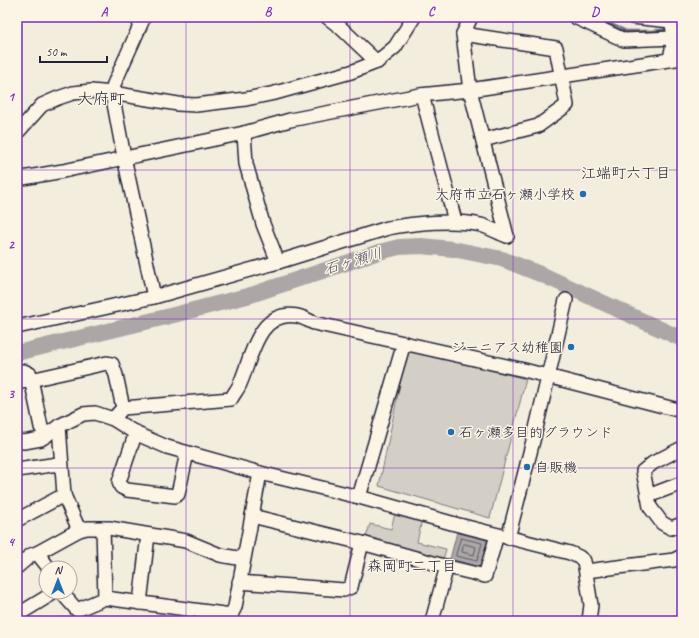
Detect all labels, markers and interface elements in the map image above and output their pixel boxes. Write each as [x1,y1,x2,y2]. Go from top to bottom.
text: A [101,4,109,20]
text: B [265,4,273,20]
text: C [428,4,436,20]
text: D [591,4,600,20]
scale bar [40,38,107,64]
text: 50 m [46,44,68,60]
text: 1 [8,89,16,105]
district label: 大府町 [77,89,125,109]
district label: 江端町六丁目 [581,164,671,183]
place label: 大府市立石ヶ瀬小学校 [435,186,575,203]
marker: 大府市立石ヶ瀬小学校 [578,189,588,199]
text: 2 [8,237,15,253]
water label: 石ヶ瀬川 [322,244,385,279]
place label: ジーニアス幼稚園 [451,339,563,356]
marker: ジーニアス幼稚園 [566,342,576,352]
text: 3 [8,386,15,402]
place label: 石ヶ瀬多目的グラウンド [459,424,613,441]
marker: 石ヶ瀬多目的グラウンド [446,427,456,437]
place label: 自販機 [535,459,577,476]
marker: 自販機 [522,462,532,472]
text: 4 [8,534,16,550]
district label: 森岡町二丁目 [367,557,457,576]
north arrow [38,560,78,600]
text: N [55,563,64,577]

